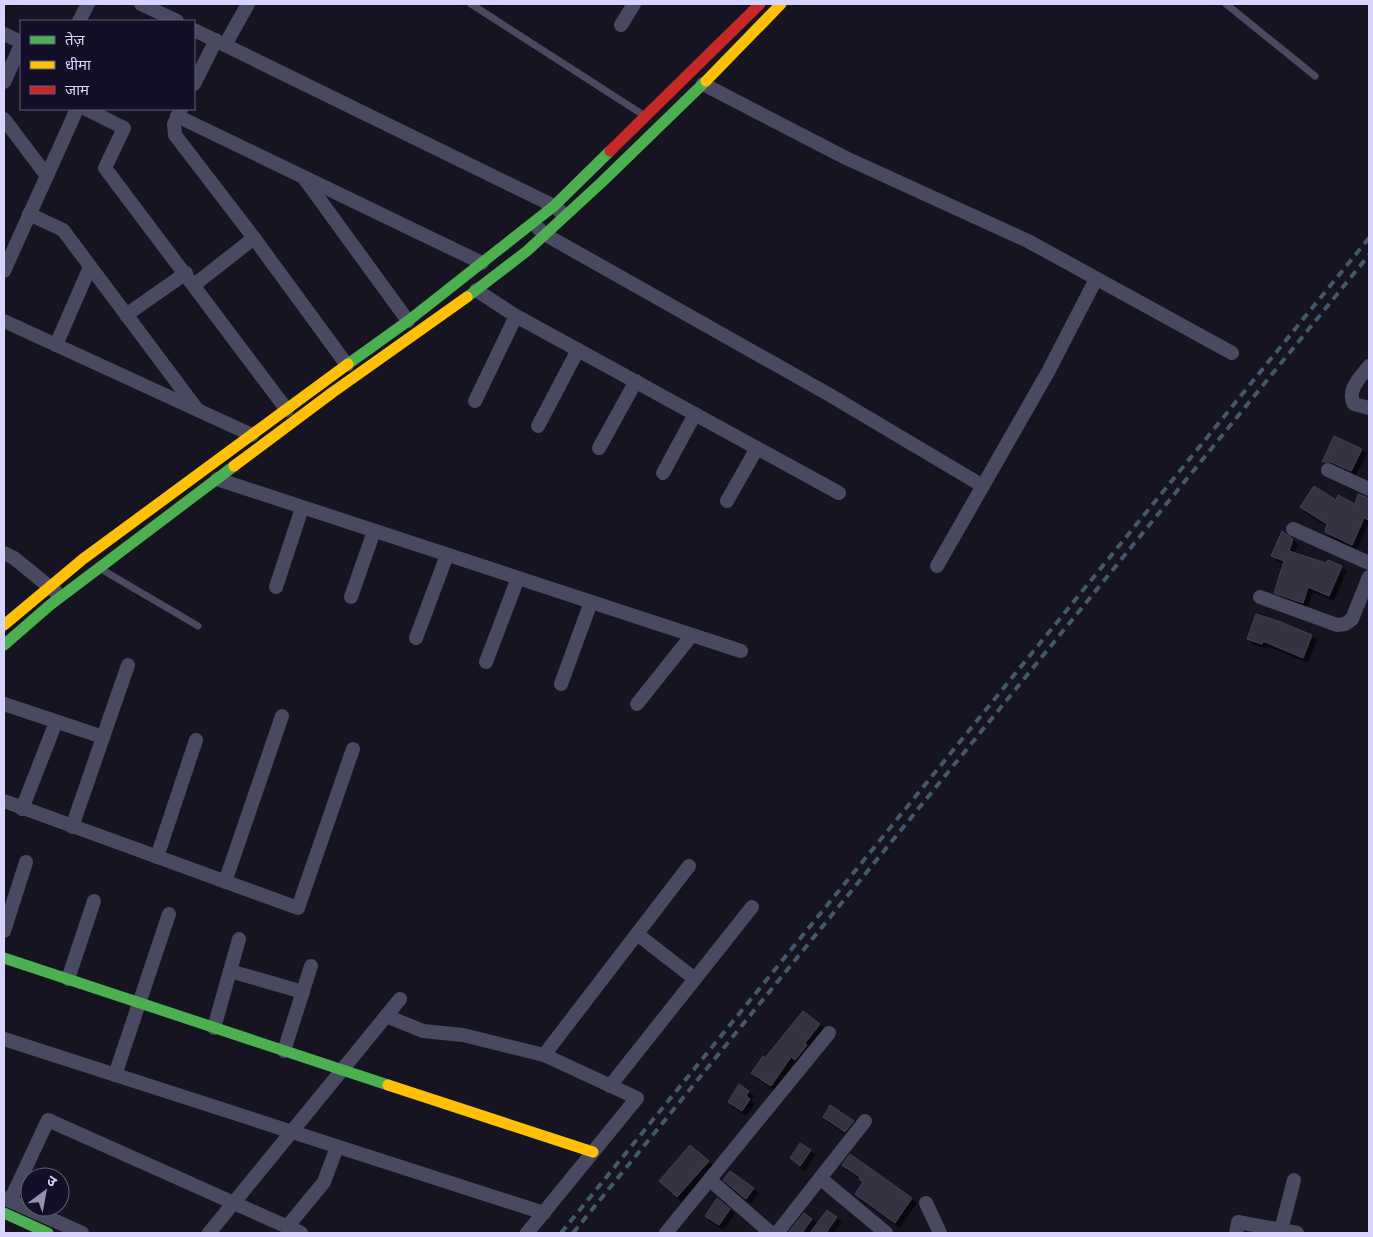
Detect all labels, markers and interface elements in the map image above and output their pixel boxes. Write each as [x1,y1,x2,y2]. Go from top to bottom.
legend [20,20,195,110]
text: तेज़ [65,31,86,50]
text: धीमा [65,56,92,75]
text: जाम [65,81,90,100]
north arrow [20,1167,70,1217]
text: उ [44,1172,60,1191]

